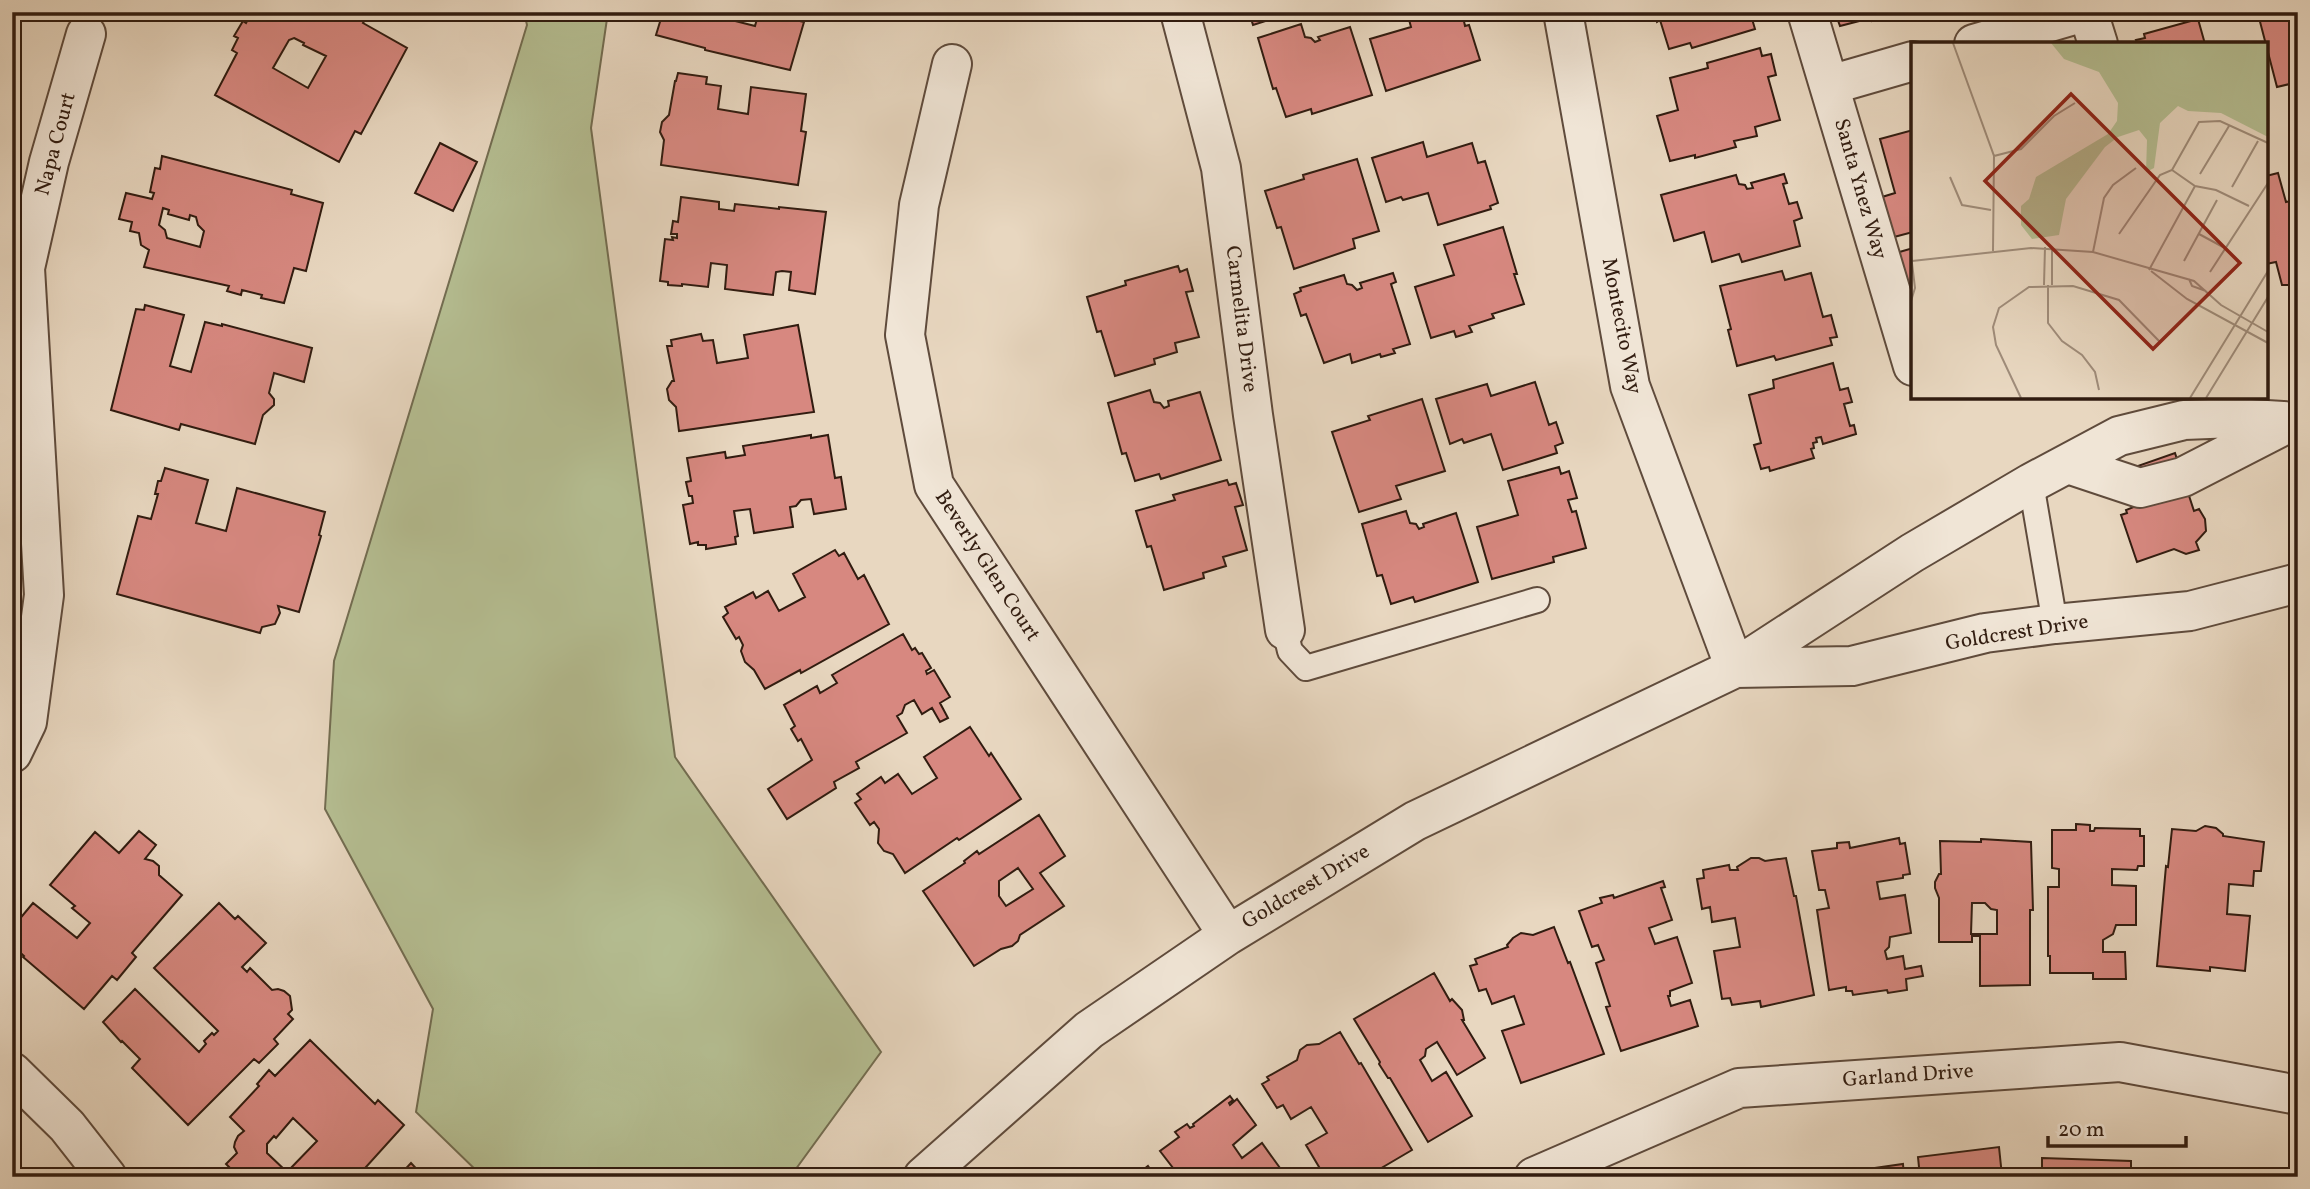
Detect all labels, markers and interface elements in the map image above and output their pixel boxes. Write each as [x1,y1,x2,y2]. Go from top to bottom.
inset map [1911,42,2268,399]
street label: Napa Court [28,89,84,199]
street label: Santa Ynez Way [1826,115,1894,263]
street label: Carmelita Drive [1218,244,1264,394]
street label: Montecito Way [1594,255,1649,397]
street label: Beverly Glen Court [927,485,1047,647]
street label: Goldcrest Drive [1943,607,2091,659]
street label: Goldcrest Drive [1237,837,1375,937]
street label: Garland Drive [1842,1057,1974,1095]
scale bar [2048,1105,2186,1149]
text: 20 m [2058,1116,2104,1145]

